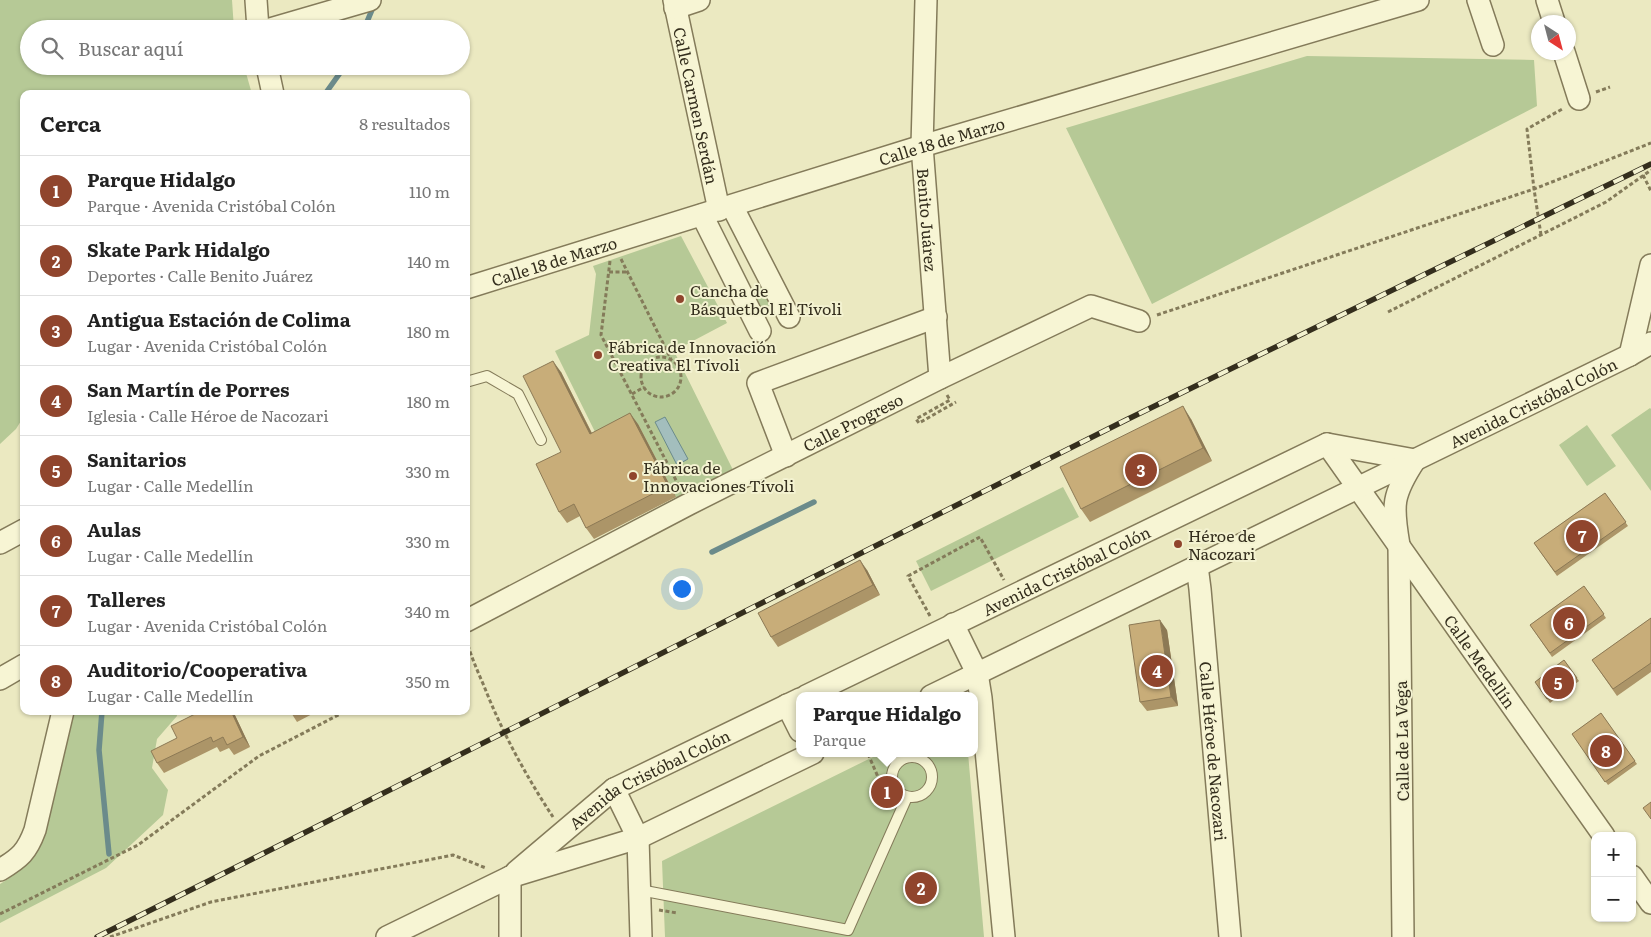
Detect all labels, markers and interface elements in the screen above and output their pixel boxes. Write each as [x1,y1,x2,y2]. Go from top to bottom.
north arrow [1531,15,1576,60]
search box [20,20,470,75]
street label: Calle Carmen Serdán [668,25,725,187]
icon: search [38,34,66,62]
text: Buscar aquí [78,34,183,62]
text: Cerca [40,107,101,138]
street label: Calle 18 de Marzo [876,110,1008,171]
text: 8 resultados [359,111,450,135]
text: Parque Hidalgo [87,165,236,193]
street label: Benito Juárez [912,167,944,273]
text: 1 [53,179,59,203]
text: 110 m [409,179,450,203]
text: Parque · Avenida Cristóbal Colón [87,193,336,217]
street label: Calle 18 de Marzo [488,230,620,291]
text: Skate Park Hidalgo [87,235,270,263]
text: 2 [52,249,60,273]
text: 140 m [407,249,450,273]
text: Deportes · Calle Benito Juárez [87,263,313,287]
place label: Cancha de Básquetbol El Tívoli [690,278,842,320]
marker: Cancha de Básquetbol El Tívoli [674,293,686,305]
text: Antigua Estación de Colima [87,305,351,333]
text: 3 [52,319,60,343]
text: 180 m [407,319,450,343]
text: Lugar · Avenida Cristóbal Colón [87,333,327,357]
place label: Fábrica de Innovación Creativa El Tívoli [608,334,777,376]
marker: Fábrica de Innovación Creativa El Tívoli [592,349,604,361]
street label: Avenida Cristóbal Colón [1445,351,1621,453]
text: San Martín de Porres [87,375,290,403]
street label: Calle Progreso [798,387,907,457]
text: 4 [51,389,61,413]
text: 180 m [407,389,450,413]
text: Iglesia · Calle Héroe de Nacozari [87,403,328,427]
text: Sanitarios [87,445,186,473]
pin: 3 [1125,451,1157,489]
place label: Fábrica de Innovaciones Tívoli [643,455,794,497]
text: 5 [52,459,60,483]
text: 330 m [405,459,450,483]
marker: Fábrica de Innovaciones Tívoli [627,470,639,482]
text: Lugar · Calle Medellín [87,473,254,497]
text: Aulas [87,515,141,543]
pin: 7 [1566,517,1598,555]
street label: Avenida Cristóbal Colón [978,519,1155,621]
place label: Héroe de Nacozari [1188,523,1256,565]
text: 6 [51,529,61,553]
text: 330 m [405,529,450,553]
marker: Héroe de Nacozari [1172,538,1184,550]
text: Lugar · Calle Medellín [87,543,254,567]
your location [669,576,695,602]
text: Talleres [87,585,166,613]
text: 7 [52,599,60,623]
text: 340 m [405,599,450,623]
pin: 6 [1553,604,1585,642]
street label: Calle Medellín [1439,609,1522,713]
text: Lugar · Avenida Cristóbal Colón [87,613,327,637]
pin: 4 [1141,652,1173,690]
text: Auditorio/Cooperativa [87,655,307,683]
street label: Calle Héroe de Nacozari [1194,660,1234,842]
pin: 5 [1542,664,1574,702]
text: 8 [51,669,61,693]
text: 350 m [405,669,450,693]
street label: Calle de La Vega [1388,680,1414,802]
text: Lugar · Calle Medellín [87,683,254,707]
popup [796,692,978,757]
text: Parque Hidalgo [813,699,961,727]
street label: Avenida Cristóbal Colón [563,722,734,835]
text: Parque [813,727,866,751]
pin: 8 [1590,732,1622,770]
pin: 1 [871,773,903,811]
map controls [1591,832,1636,922]
button: + [1591,832,1636,877]
pin: 2 [905,869,937,907]
button: − [1591,877,1636,922]

